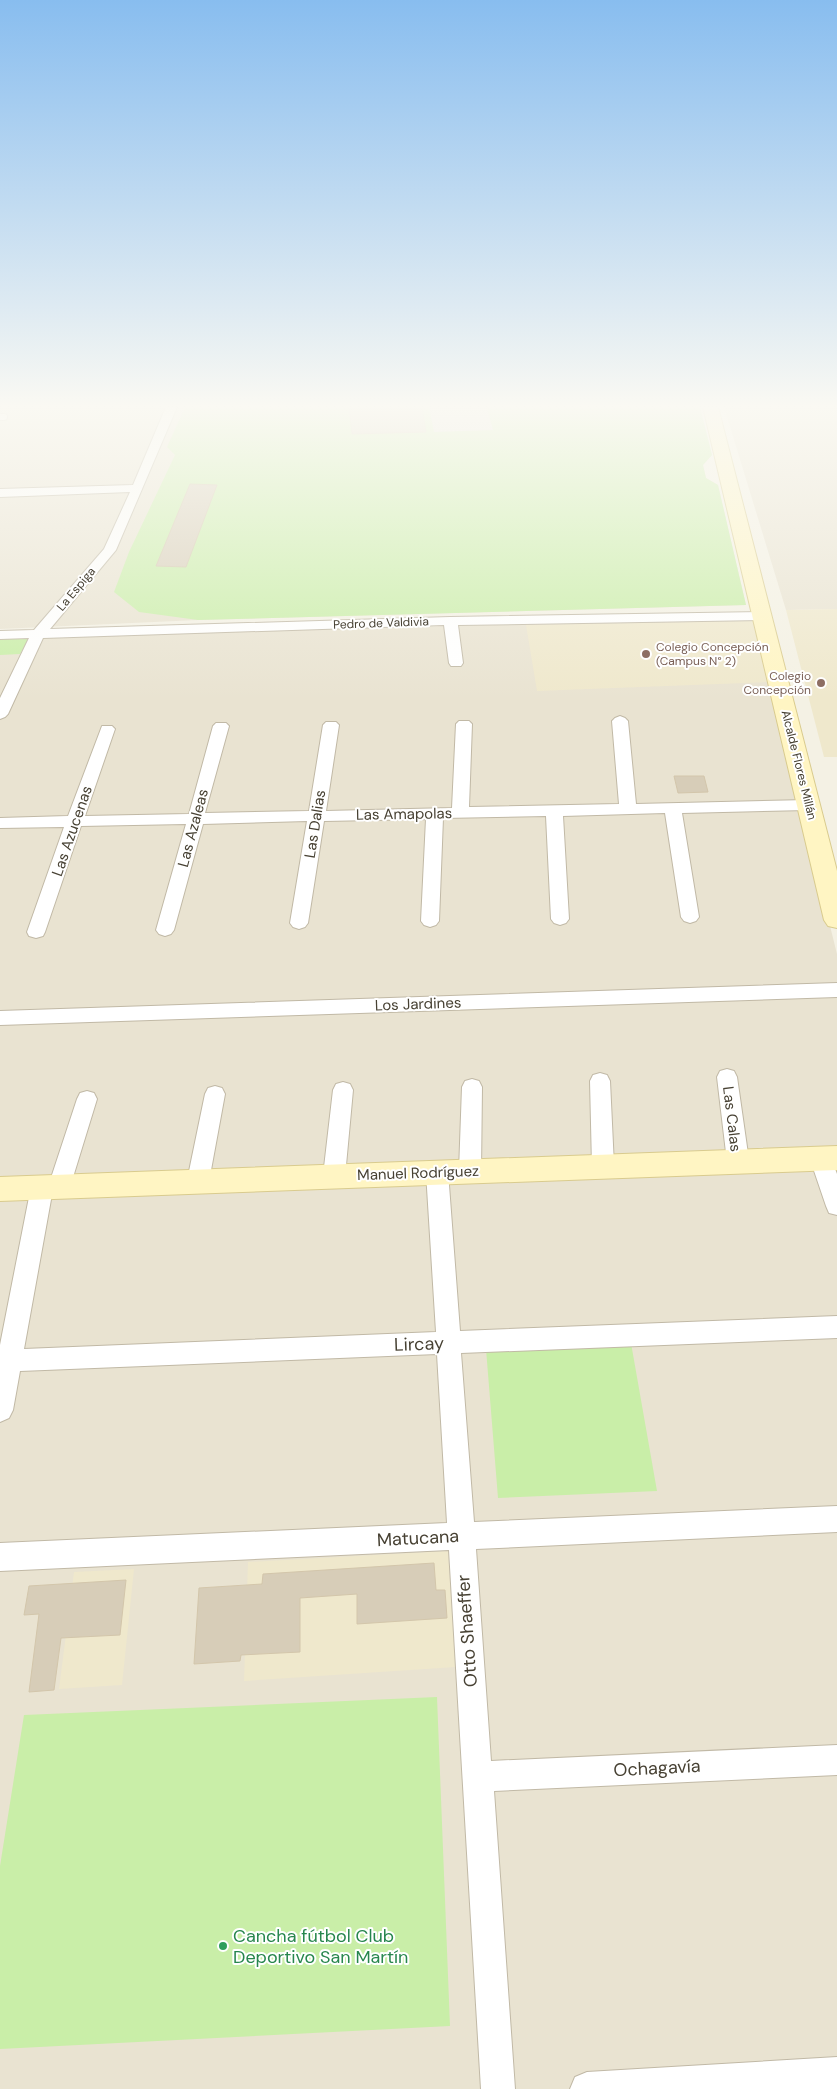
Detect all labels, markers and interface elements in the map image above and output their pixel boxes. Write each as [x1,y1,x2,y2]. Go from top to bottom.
street label: La Espiga [53,564,99,614]
street label: Pedro de Valdivia [333,613,429,633]
place label: Colegio Concepción (Campus N° 2) [656,639,769,669]
marker: Colegio Concepción (Campus N° 2) [640,648,652,660]
place label: Colegio Concepción [743,668,811,698]
marker: Colegio Concepción [815,677,827,689]
street label: Alcalde Flores Millán [778,709,820,822]
street label: Las Azucenas [47,783,97,879]
street label: Las Azaleas [173,787,213,869]
street label: Las Dalias [300,789,330,859]
street label: Las Amapolas [356,803,452,825]
street label: Los Jardines [374,992,462,1016]
street label: Las Calas [718,1085,746,1153]
street label: Manuel Rodríguez [357,1161,479,1185]
street label: Lircay [394,1331,444,1357]
street label: Matucana [376,1524,460,1552]
street label: Otto Shaeffer [451,1574,483,1688]
street label: Ochagavía [613,1754,701,1782]
place label: Cancha fútbol Club Deportivo San Martín [233,1924,408,1969]
marker: Cancha fútbol Club Deportivo San Martín [217,1940,229,1952]

